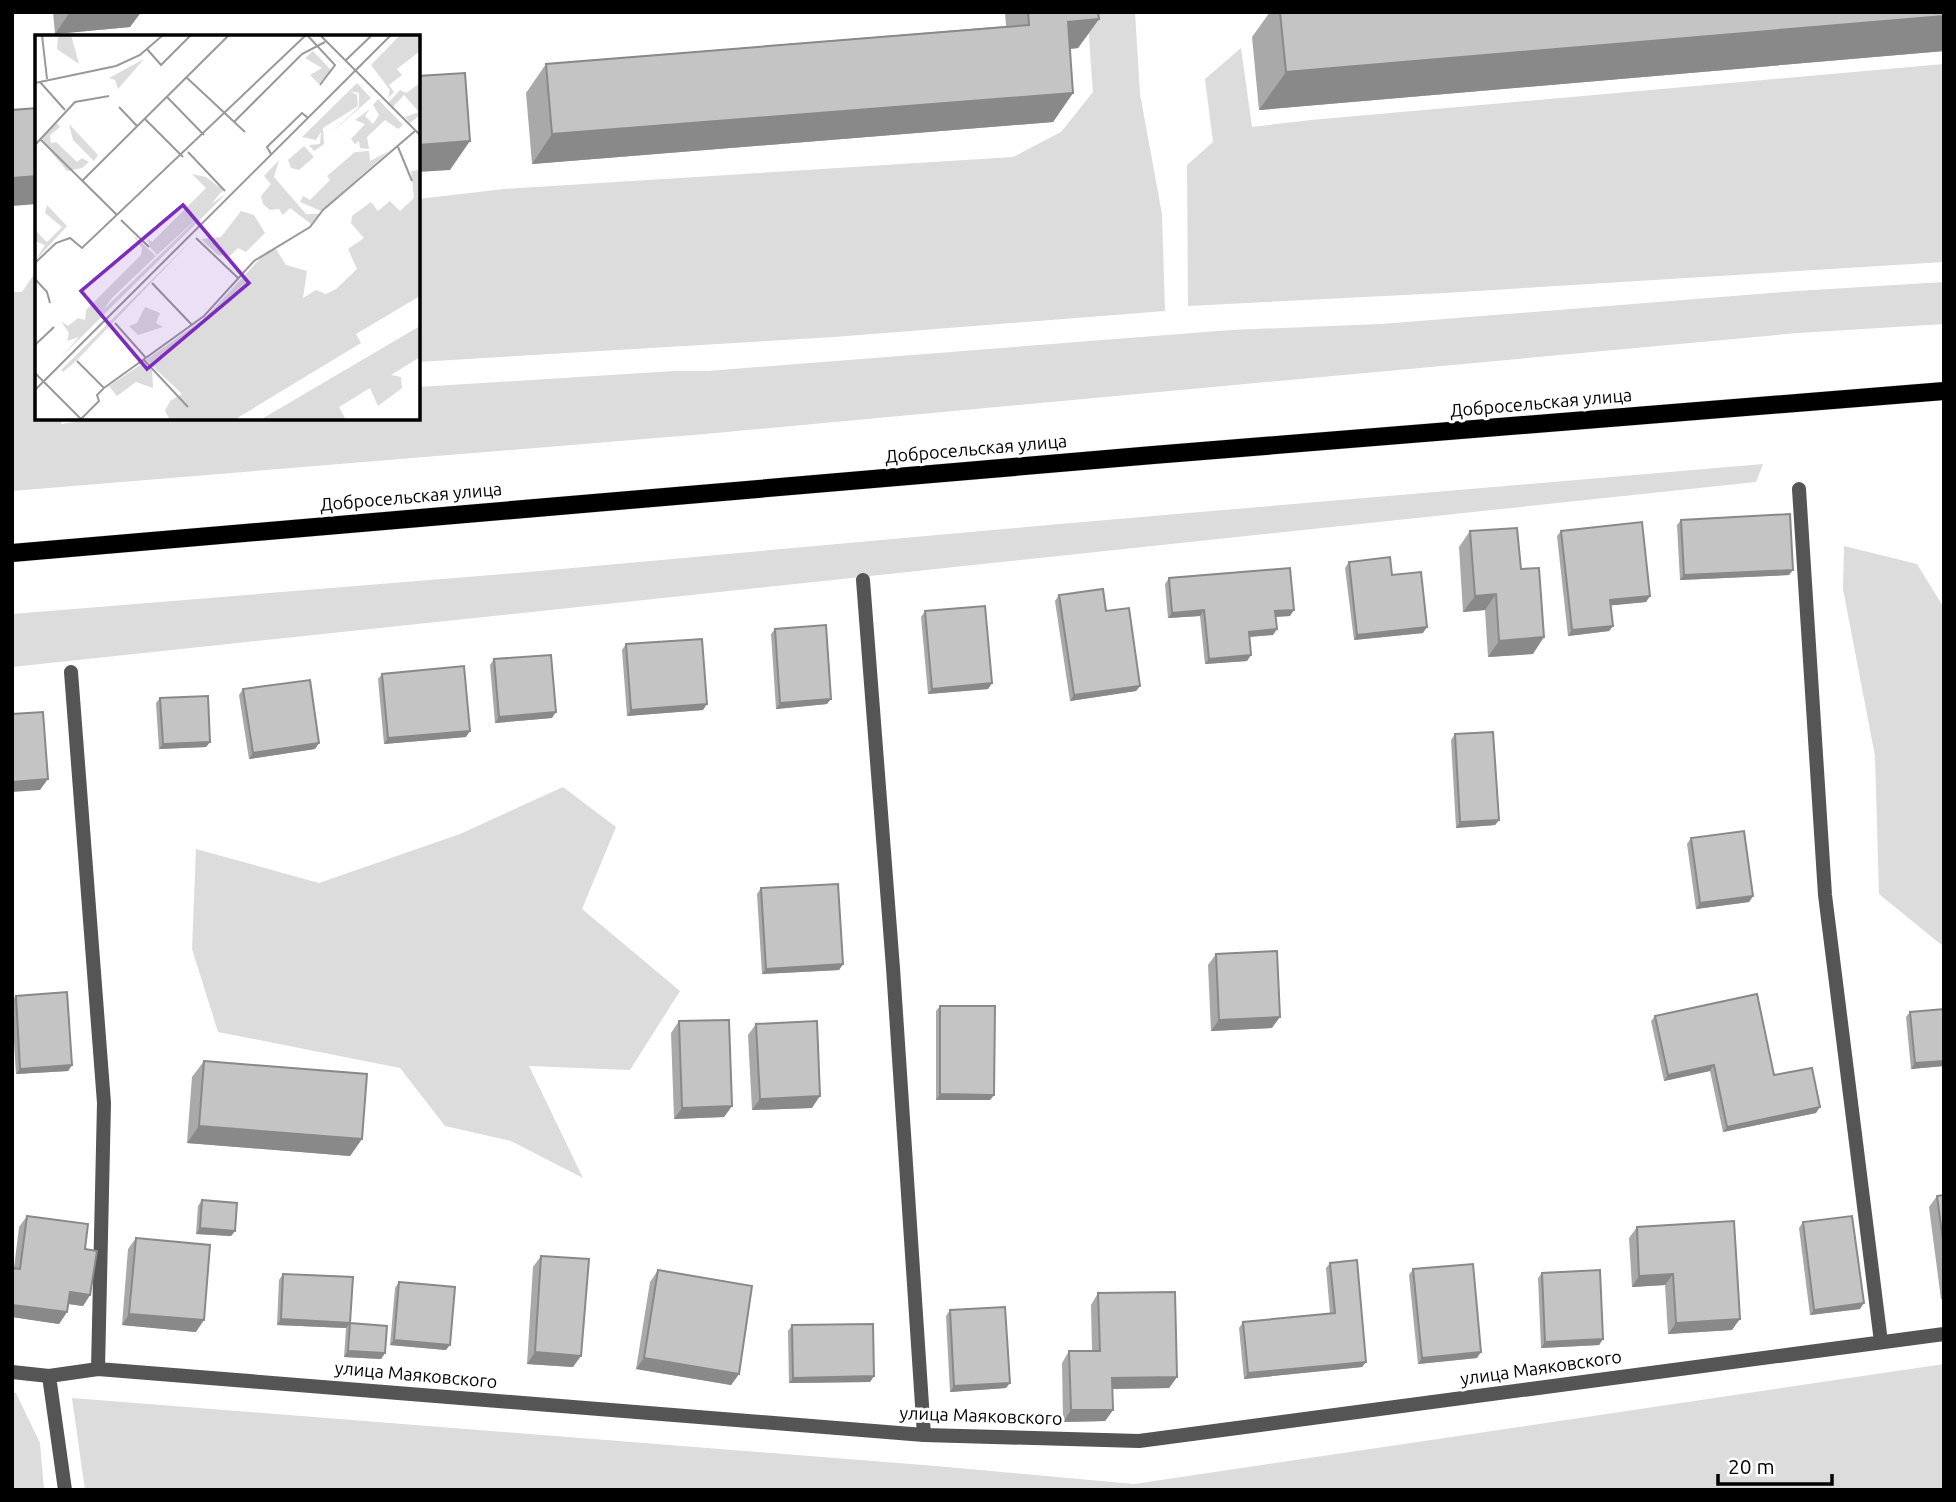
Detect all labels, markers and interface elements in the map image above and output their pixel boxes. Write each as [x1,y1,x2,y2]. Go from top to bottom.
inset map [35,35,420,420]
street label: Добросельская улица [1449,384,1633,420]
street label: Добросельская улица [884,430,1068,466]
street label: Добросельская улица [319,478,503,514]
street label: улица Маяковского [1459,1346,1623,1388]
street label: улица Маяковского [334,1357,498,1391]
street label: улица Маяковского [899,1402,1063,1428]
scale bar [1718,1442,1832,1486]
text: 20 m [1728,1454,1775,1478]

